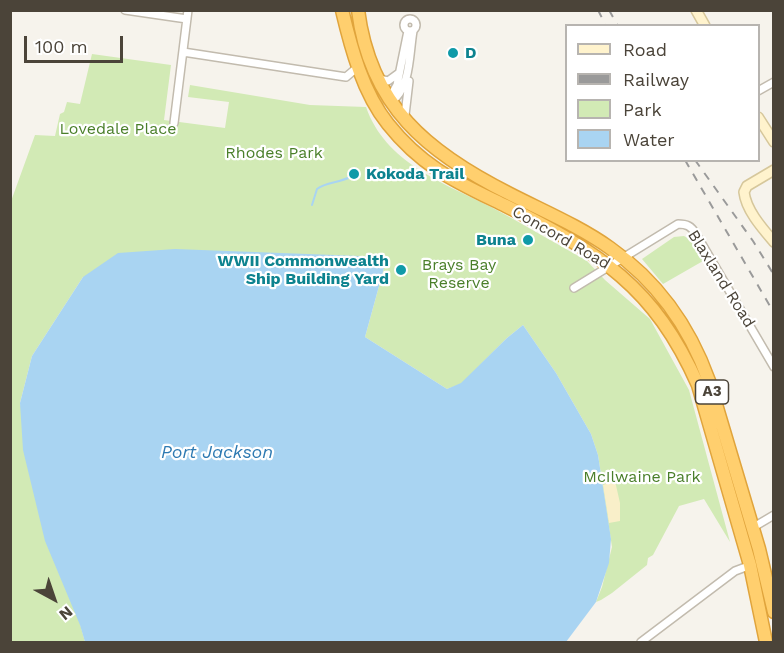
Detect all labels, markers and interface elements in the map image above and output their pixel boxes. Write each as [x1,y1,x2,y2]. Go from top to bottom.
scale bar [27,24,126,62]
legend [565,24,760,162]
text: 100 m [35,36,88,57]
text: Road [623,39,667,60]
place label: D [465,43,476,63]
marker: D [446,46,460,60]
text: Railway [623,69,689,90]
text: Park [623,99,662,120]
park label: Lovedale Place [59,119,177,139]
text: Water [623,129,675,150]
park label: Rhodes Park [225,143,323,163]
place label: Kokoda Trail [366,164,464,184]
marker: Kokoda Trail [347,167,361,181]
street label: Concord Road [509,202,613,274]
street label: Blaxland Road [683,227,759,331]
place label: Buna [476,230,516,250]
marker: Buna [521,233,535,247]
place label: WWII Commonwealth Ship Building Yard [218,251,389,289]
park label: Brays Bay Reserve [422,255,496,293]
marker: WWII Commonwealth Ship Building Yard [394,263,408,277]
road number: A3 [696,380,728,404]
water label: Port Jackson [161,442,273,464]
park label: McIlwaine Park [583,467,701,487]
north arrow [24,569,84,629]
text: N [55,602,77,624]

